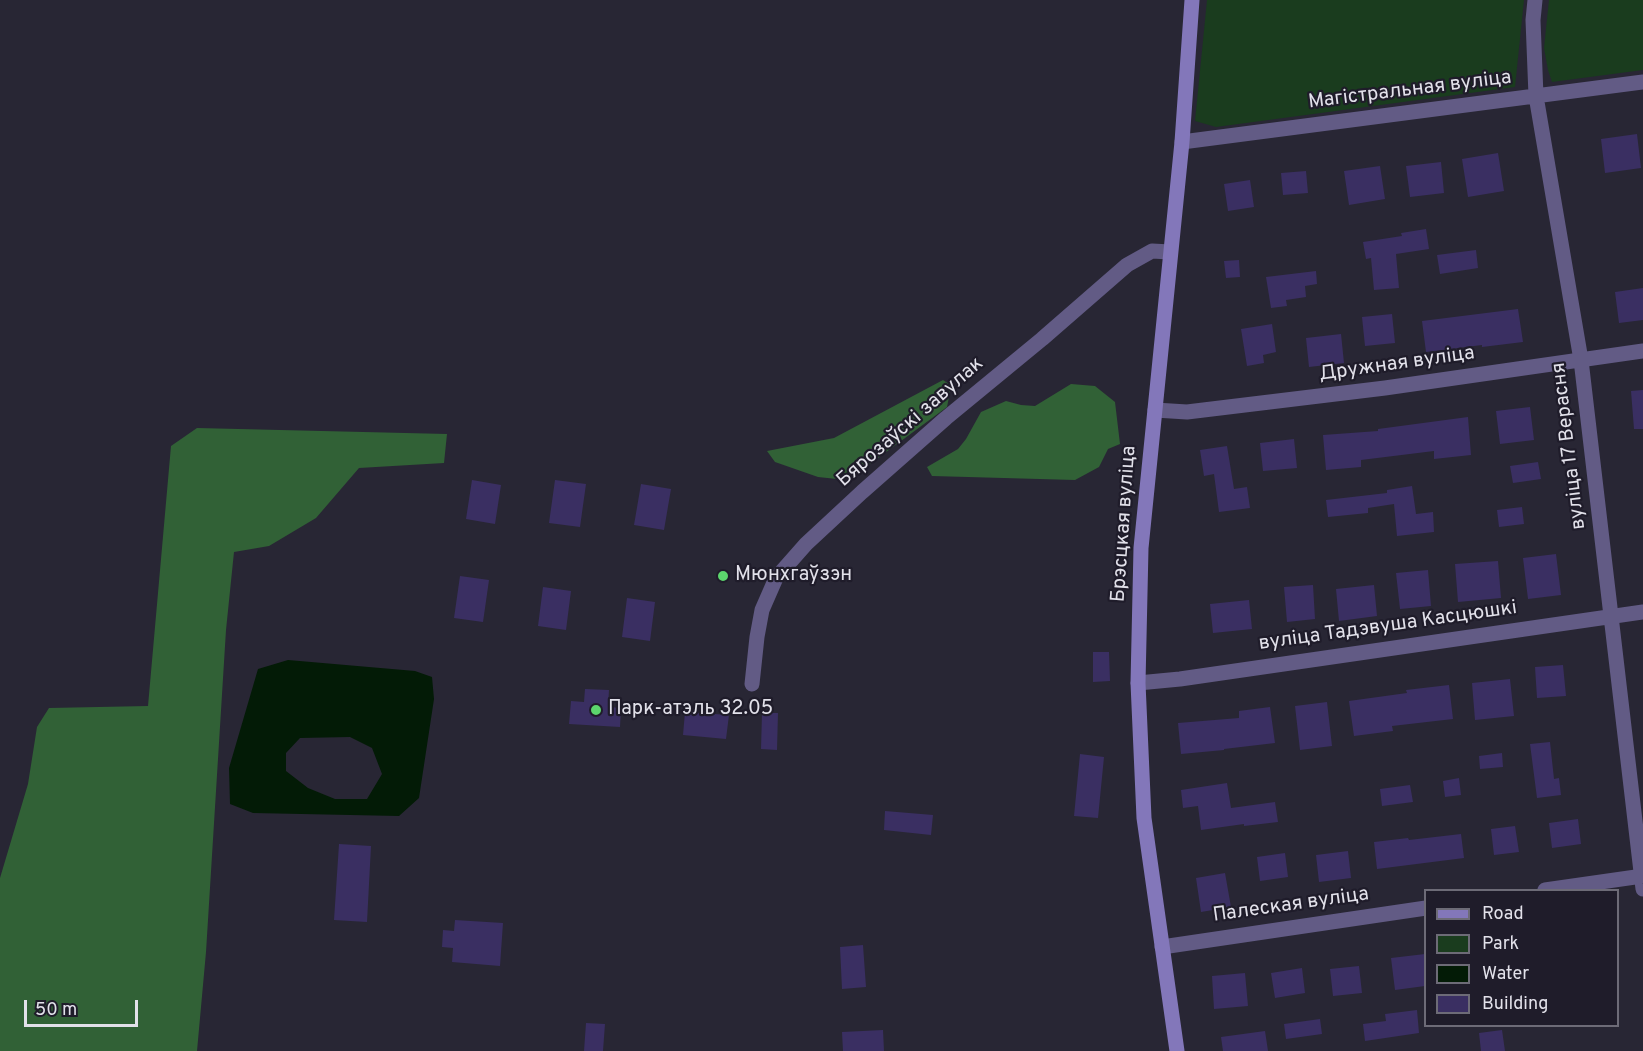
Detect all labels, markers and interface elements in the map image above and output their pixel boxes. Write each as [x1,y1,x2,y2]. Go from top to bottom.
street label: Магістральная вуліца [1307,67,1513,115]
street label: Дружная вуліца [1318,342,1476,388]
street label: Бярозаўскі завулак [833,353,989,493]
street label: вуліца 17 Верасня [1548,361,1592,531]
street label: Брэсцкая вуліца [1108,445,1142,603]
place label: Мюнхгаўзэн [735,564,852,588]
marker: Мюнхгаўзэн [716,569,730,583]
street label: вуліца Тадэвуша Касцюшкі [1257,597,1519,657]
place label: Парк-атэль 32.05 [608,698,773,722]
marker: Парк-атэль 32.05 [589,703,603,717]
street label: Палеская вуліца [1212,883,1370,929]
legend [1424,889,1619,1027]
text: Road [1482,903,1524,926]
text: Park [1482,933,1519,956]
text: Water [1482,963,1529,986]
scale bar [27,988,141,1026]
text: Building [1482,993,1548,1016]
text: 50 m [35,999,77,1022]

